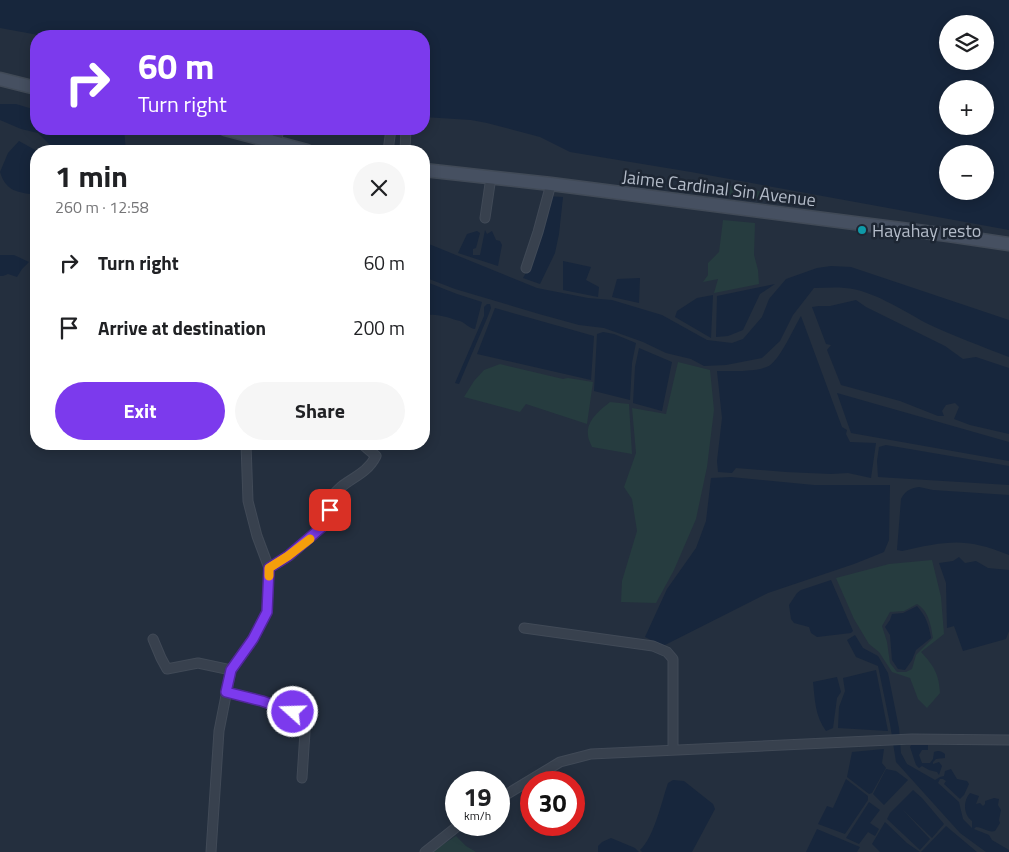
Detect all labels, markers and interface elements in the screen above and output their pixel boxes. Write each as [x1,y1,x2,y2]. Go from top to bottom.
map controls [939,15,994,200]
button: layers [939,15,994,70]
text: 60 m [138,39,214,93]
icon: right [55,50,120,115]
button: + [939,80,994,135]
text: Turn right [138,87,227,121]
button: − [939,145,994,200]
text: 1 min [55,153,128,199]
button: close [353,162,405,214]
street label: Jaime Cardinal Sin Avenue [621,163,817,213]
text: 260 m · 12:58 [55,195,149,219]
place label: Hayahay resto [872,217,981,244]
marker: Hayahay resto [856,224,868,236]
text: Turn right [98,248,179,277]
text: 60 m [364,248,405,277]
icon: right [55,249,83,277]
text: Arrive at destination [98,313,266,342]
text: 200 m [353,313,405,342]
icon: arrive [55,314,83,342]
button: Exit [55,382,225,440]
button: Share [235,382,405,440]
pin [309,489,351,531]
icon: arrive [316,496,344,524]
position arrow [266,685,318,737]
speed limit sign: 30 [520,771,585,836]
text: 19 [463,778,492,816]
text: km/h [464,806,491,825]

